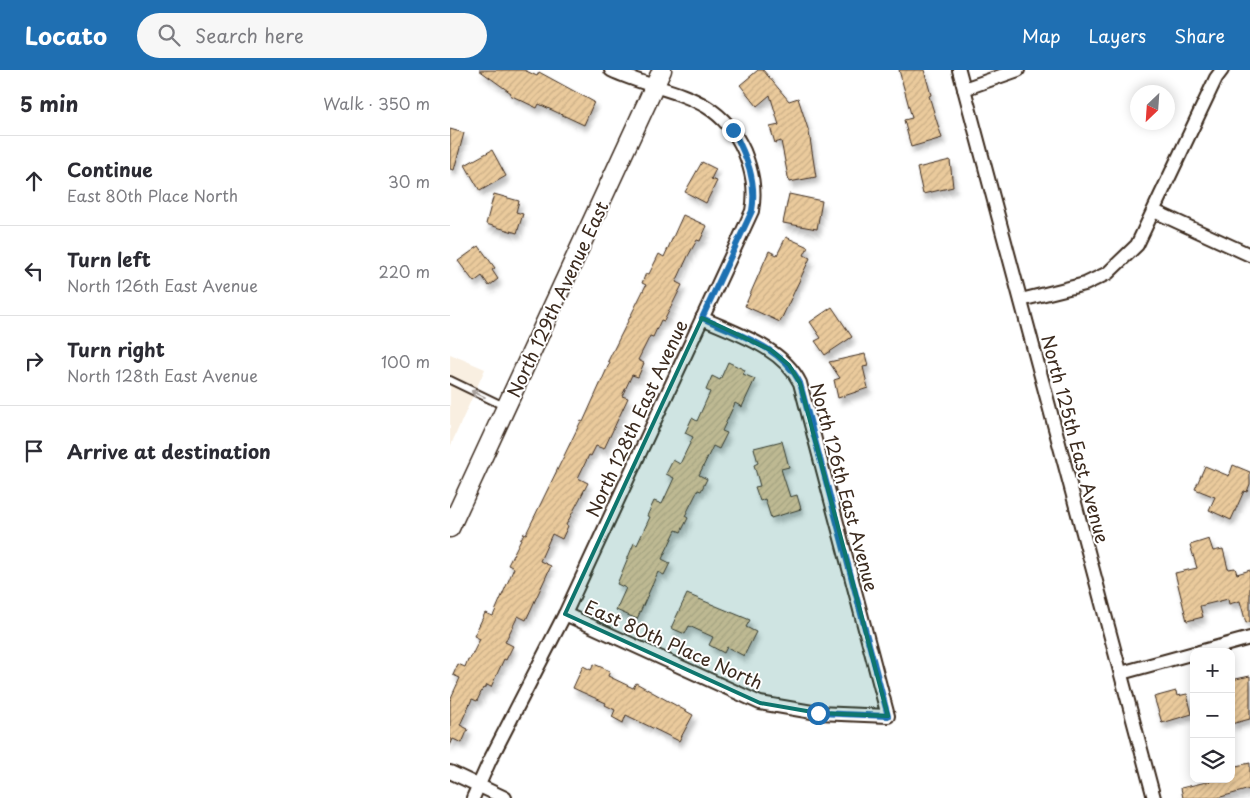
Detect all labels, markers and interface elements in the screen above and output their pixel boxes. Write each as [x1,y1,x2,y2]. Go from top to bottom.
search box [137,13,487,58]
text: Locato [25,17,107,53]
icon: search [155,21,183,49]
text: Search here [195,21,304,49]
text: Map [1022,22,1061,49]
text: Layers [1089,22,1146,49]
text: Share [1174,22,1225,49]
north arrow [1130,85,1175,130]
text: 5 min [20,87,78,119]
text: Walk · 350 m [323,91,430,115]
route end [722,119,745,142]
text: Continue [67,155,153,183]
icon: ahead [20,167,48,195]
text: 30 m [388,169,430,193]
text: East 80th Place North [67,183,238,207]
street label: North 129th Avenue East [500,196,614,402]
text: Turn left [67,245,151,273]
icon: left [20,257,48,285]
text: 220 m [379,259,430,283]
text: North 126th East Avenue [67,273,258,297]
street label: North 128th East Avenue [578,315,694,521]
street label: North 125th East Avenue [1035,332,1117,546]
text: Turn right [67,335,165,363]
icon: right [20,347,48,375]
text: 100 m [381,349,430,373]
text: North 128th East Avenue [67,363,258,387]
street label: North 126th East Avenue [804,380,886,594]
one-way arrow [471,388,486,398]
icon: arrive [20,437,48,465]
text: Arrive at destination [67,437,271,465]
street label: East 80th Place North [581,593,767,695]
map controls [1190,648,1235,783]
button: + [1190,648,1235,693]
button: − [1190,693,1235,738]
route start [807,702,830,725]
button: layers [1190,738,1235,783]

